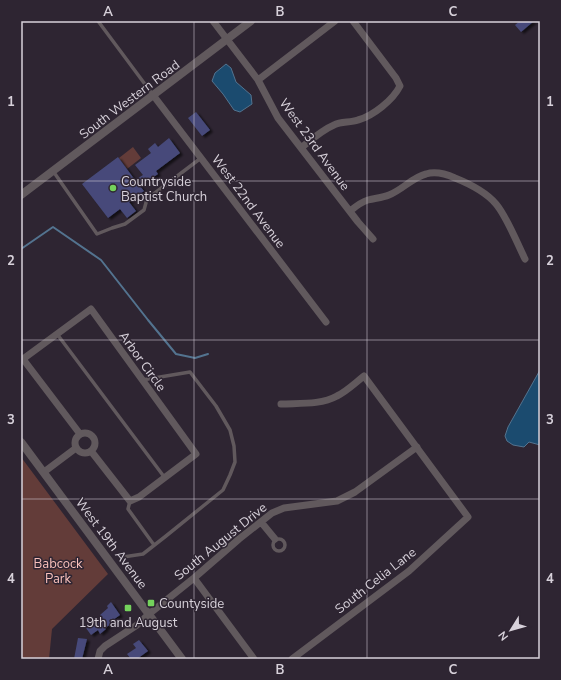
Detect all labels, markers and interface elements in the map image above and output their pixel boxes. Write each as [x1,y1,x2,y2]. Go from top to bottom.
text: A [103,3,113,21]
text: B [276,3,285,21]
text: C [449,3,458,21]
street label: South Western Road [76,56,184,144]
text: 1 [7,93,15,111]
text: 1 [546,93,554,111]
street label: West 23rd Avenue [275,95,354,194]
street label: West 22nd Avenue [207,151,289,252]
place label: Countryside Baptist Church [121,173,207,206]
marker: Countryside Baptist Church [108,183,118,193]
text: 2 [7,252,15,270]
text: 2 [546,252,554,270]
street label: Arbor Circle [114,328,170,395]
text: 3 [7,411,15,429]
text: 3 [546,411,554,429]
street label: West 19th Avenue [71,494,151,593]
street label: South August Drive [171,499,271,585]
street label: South Celia Lane [331,543,420,618]
park label: Babcock Park [34,555,83,588]
text: 4 [7,570,15,588]
text: 4 [546,570,554,588]
place label: Countyside [159,595,224,613]
marker: Countyside [146,598,156,608]
marker: 19th and August [123,603,133,613]
north arrow [491,610,531,650]
place label: 19th and August [79,614,178,632]
text: N [495,628,512,644]
text: A [103,661,113,679]
text: B [276,661,285,679]
text: C [449,661,458,679]

